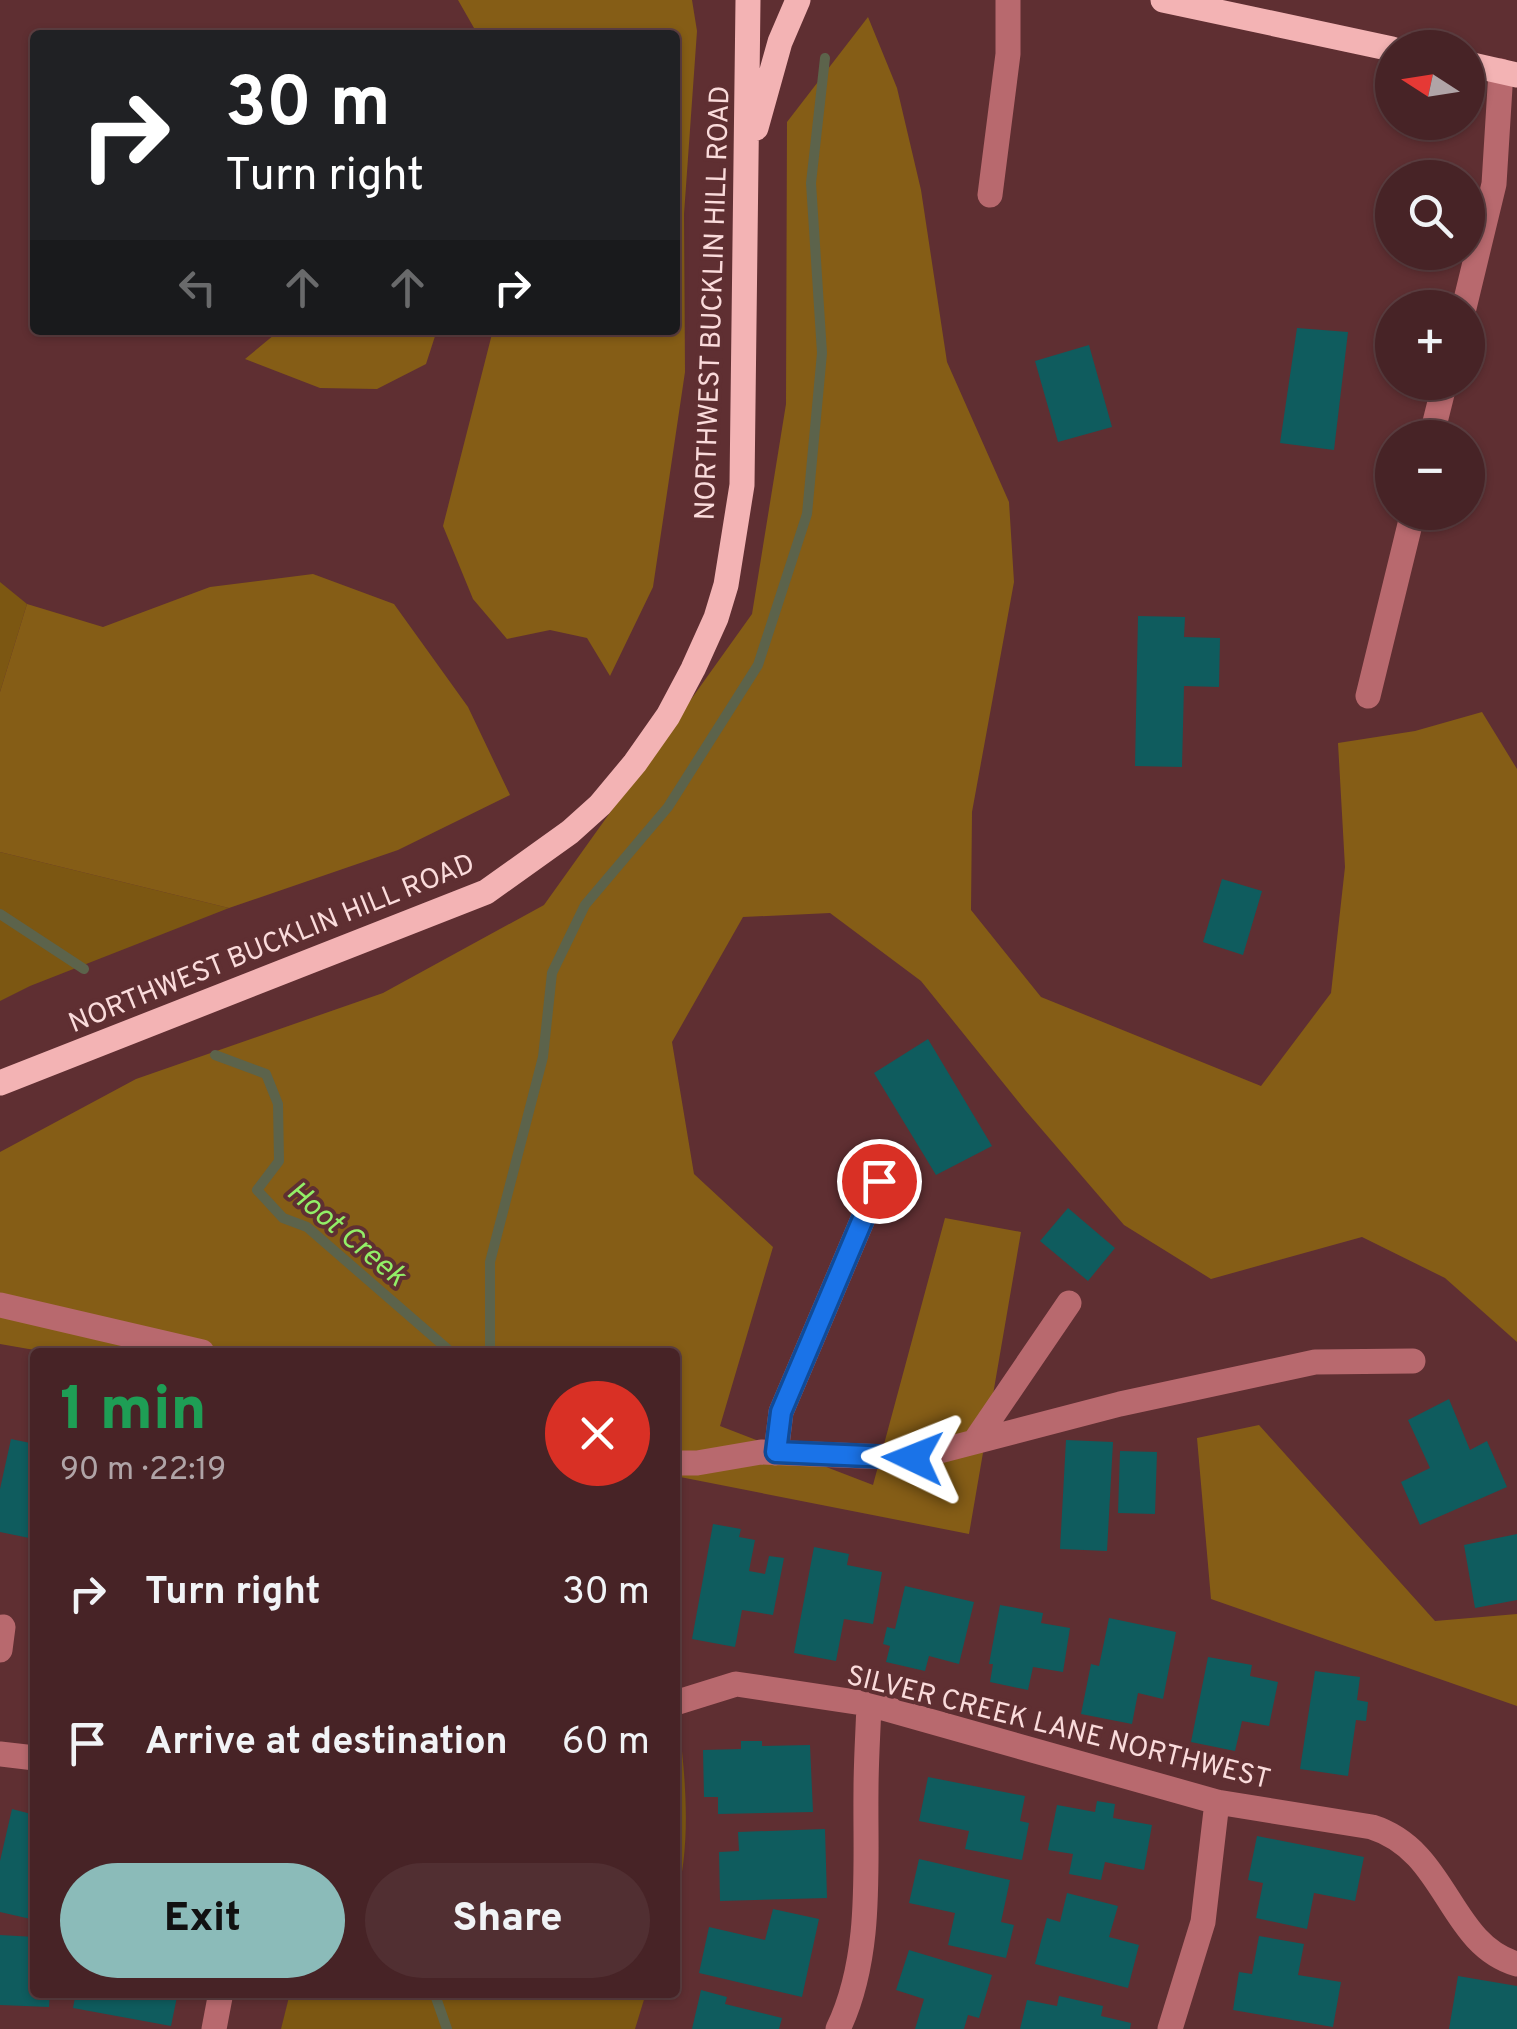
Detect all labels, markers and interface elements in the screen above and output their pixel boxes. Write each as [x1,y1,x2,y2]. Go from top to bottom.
north arrow [1375,30,1485,140]
map controls [1375,30,1485,530]
text: 30 m [225,62,391,151]
icon: right [60,70,190,200]
street label: NORTHWEST BUCKLIN HILL ROAD [688,85,740,521]
text: Turn right [225,149,424,206]
button: search [1375,160,1485,270]
icon: left [170,260,225,315]
icon: ahead [275,260,330,315]
icon: ahead [380,260,435,315]
icon: right [485,260,540,315]
button: + [1375,290,1485,400]
button: − [1375,420,1485,530]
street label: NORTHWEST BUCKLIN HILL ROAD [64,847,480,1043]
pin [837,1139,922,1224]
icon: arrive [852,1154,907,1209]
water label: Hoot Creek [278,1174,413,1296]
text: 1 min [60,1375,207,1451]
button: close [545,1381,650,1486]
position arrow [861,1406,965,1510]
text: 90 m · 22:19 [60,1451,226,1491]
icon: right [60,1566,115,1621]
text: Turn right [145,1569,320,1618]
text: 30 m [562,1569,650,1618]
street label: SILVER CREEK LANE NORTHWEST [843,1659,1274,1799]
icon: arrive [60,1716,115,1771]
text: Arrive at destination [145,1719,508,1768]
text: 60 m [562,1719,650,1768]
button: Exit [60,1863,345,1978]
button: Share [365,1863,650,1978]

